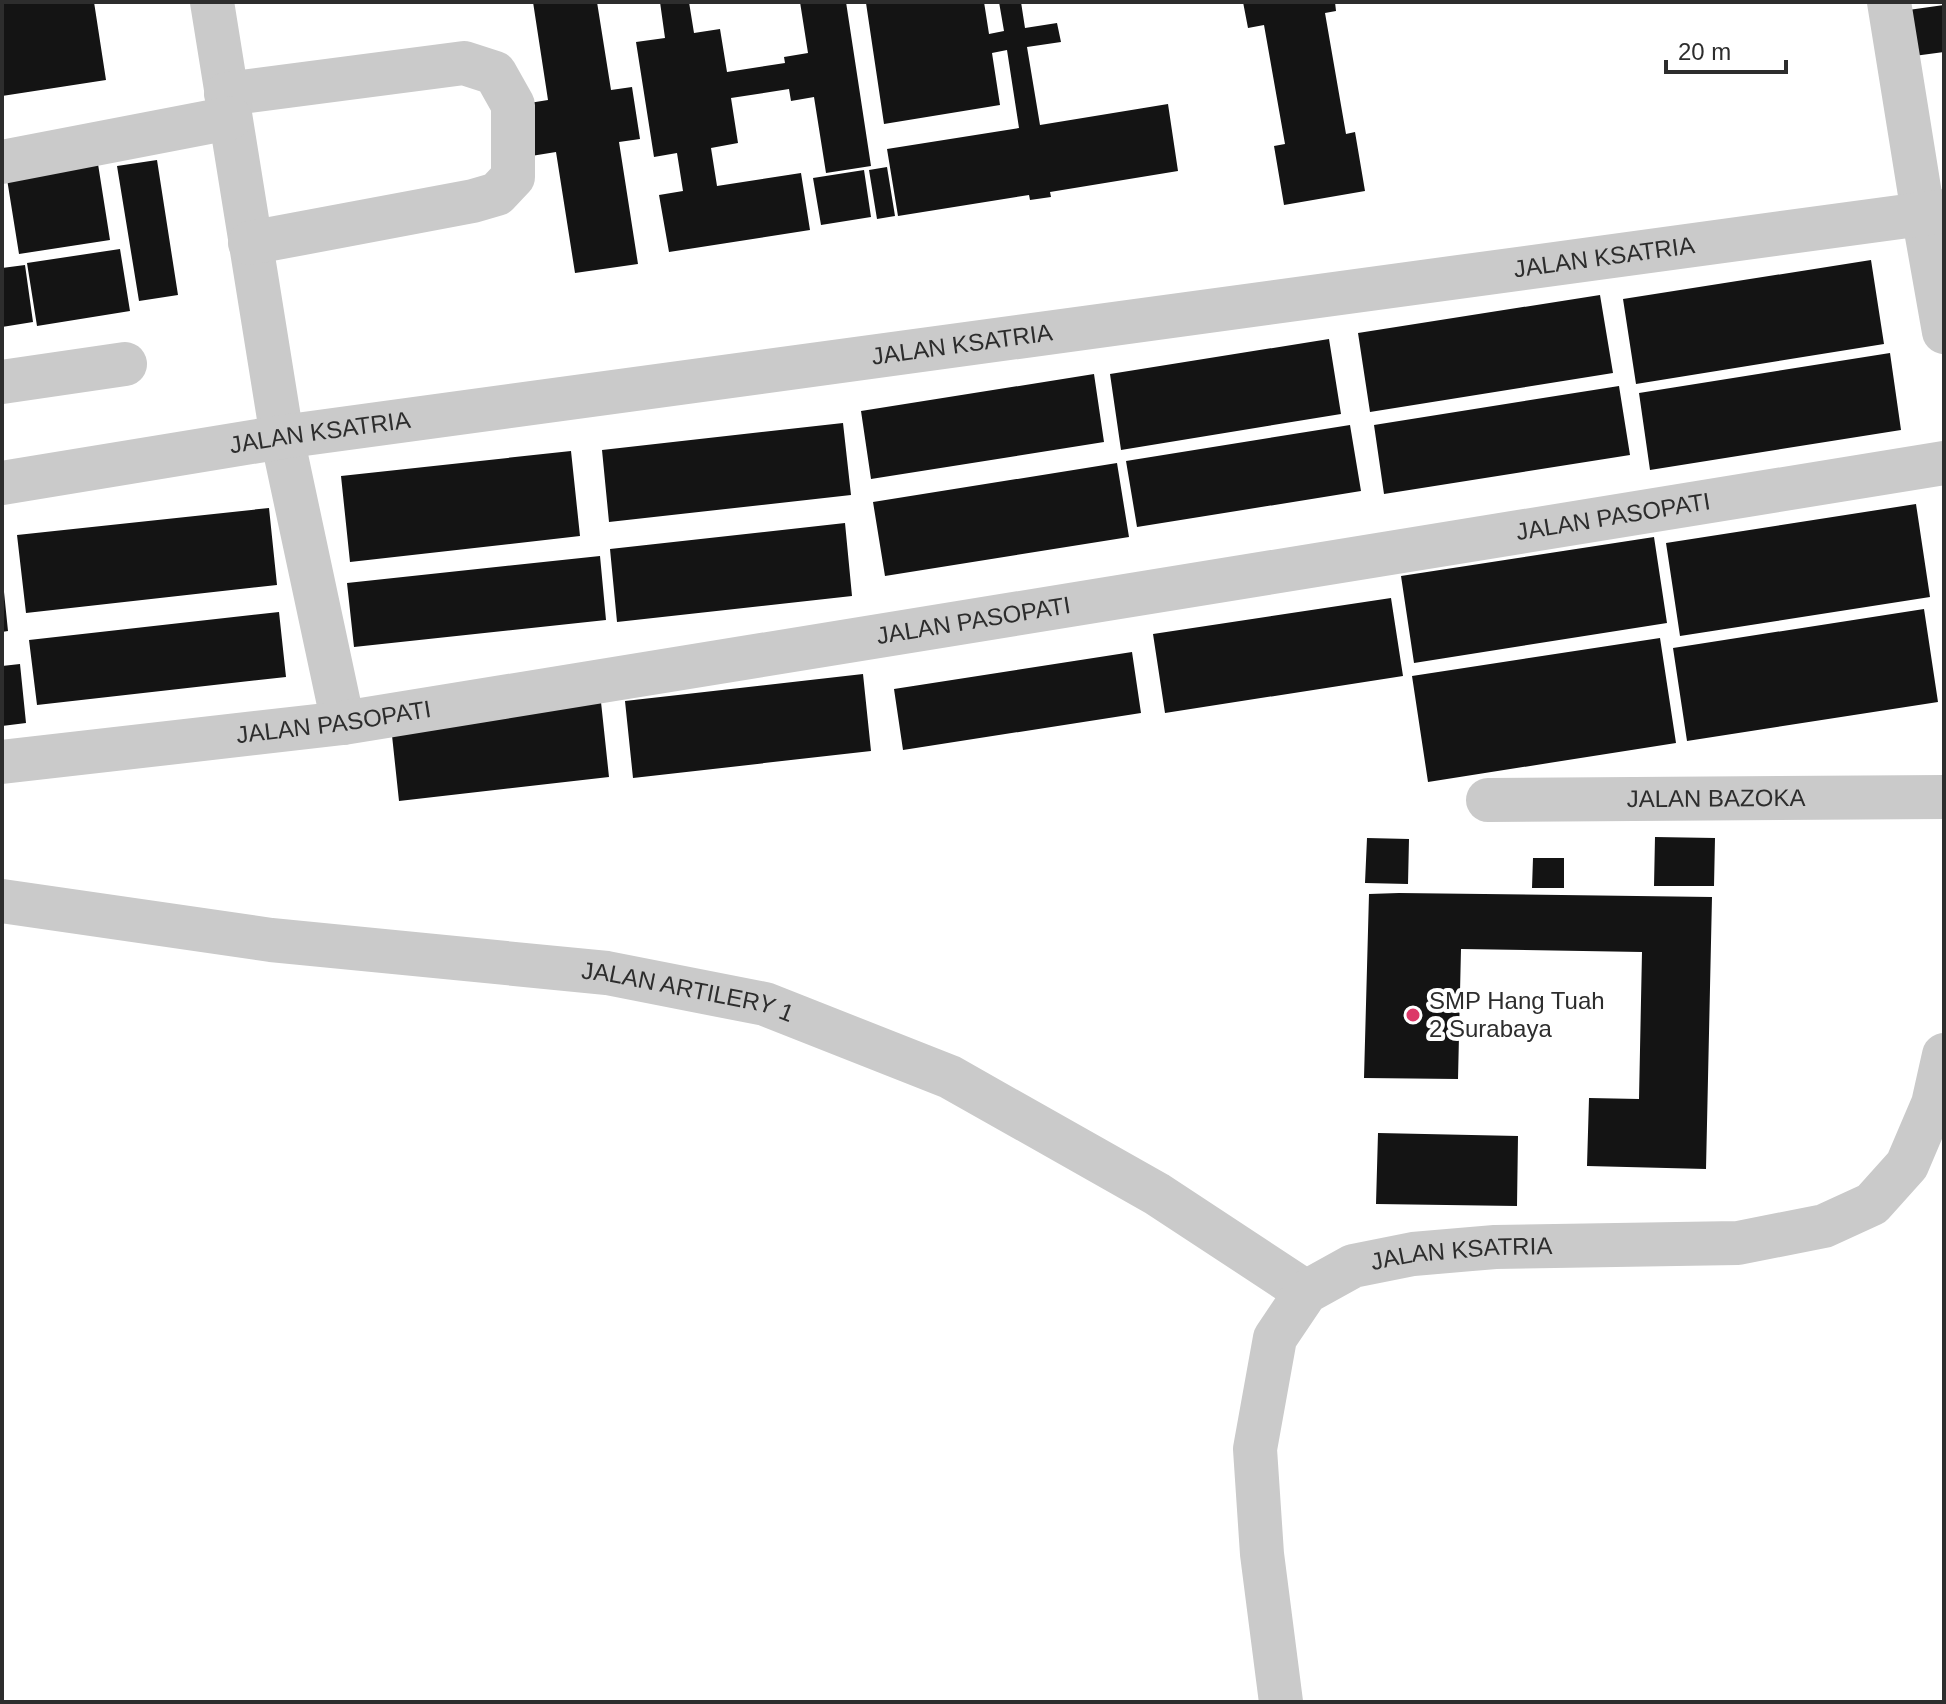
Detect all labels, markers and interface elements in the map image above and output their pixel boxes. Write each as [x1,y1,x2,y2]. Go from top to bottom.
scale bar [1666,24,1786,74]
text: 20 m [1678,38,1731,65]
street label: JALAN KSATRIA [1512,231,1696,282]
street label: JALAN KSATRIA [870,318,1054,370]
street label: JALAN KSATRIA [227,406,412,458]
street label: JALAN PASOPATI [1514,487,1712,545]
street label: JALAN PASOPATI [874,591,1072,649]
street label: JALAN PASOPATI [235,695,433,748]
street label: JALAN BAZOKA [1626,784,1805,812]
street label: JALAN ARTILERY 1 [580,957,798,1027]
place label: SMP Hang Tuah 2 Surabaya [1429,987,1605,1042]
marker: SMP Hang Tuah 2 Surabaya [1404,1006,1422,1024]
street label: JALAN KSATRIA [1368,1232,1552,1275]

